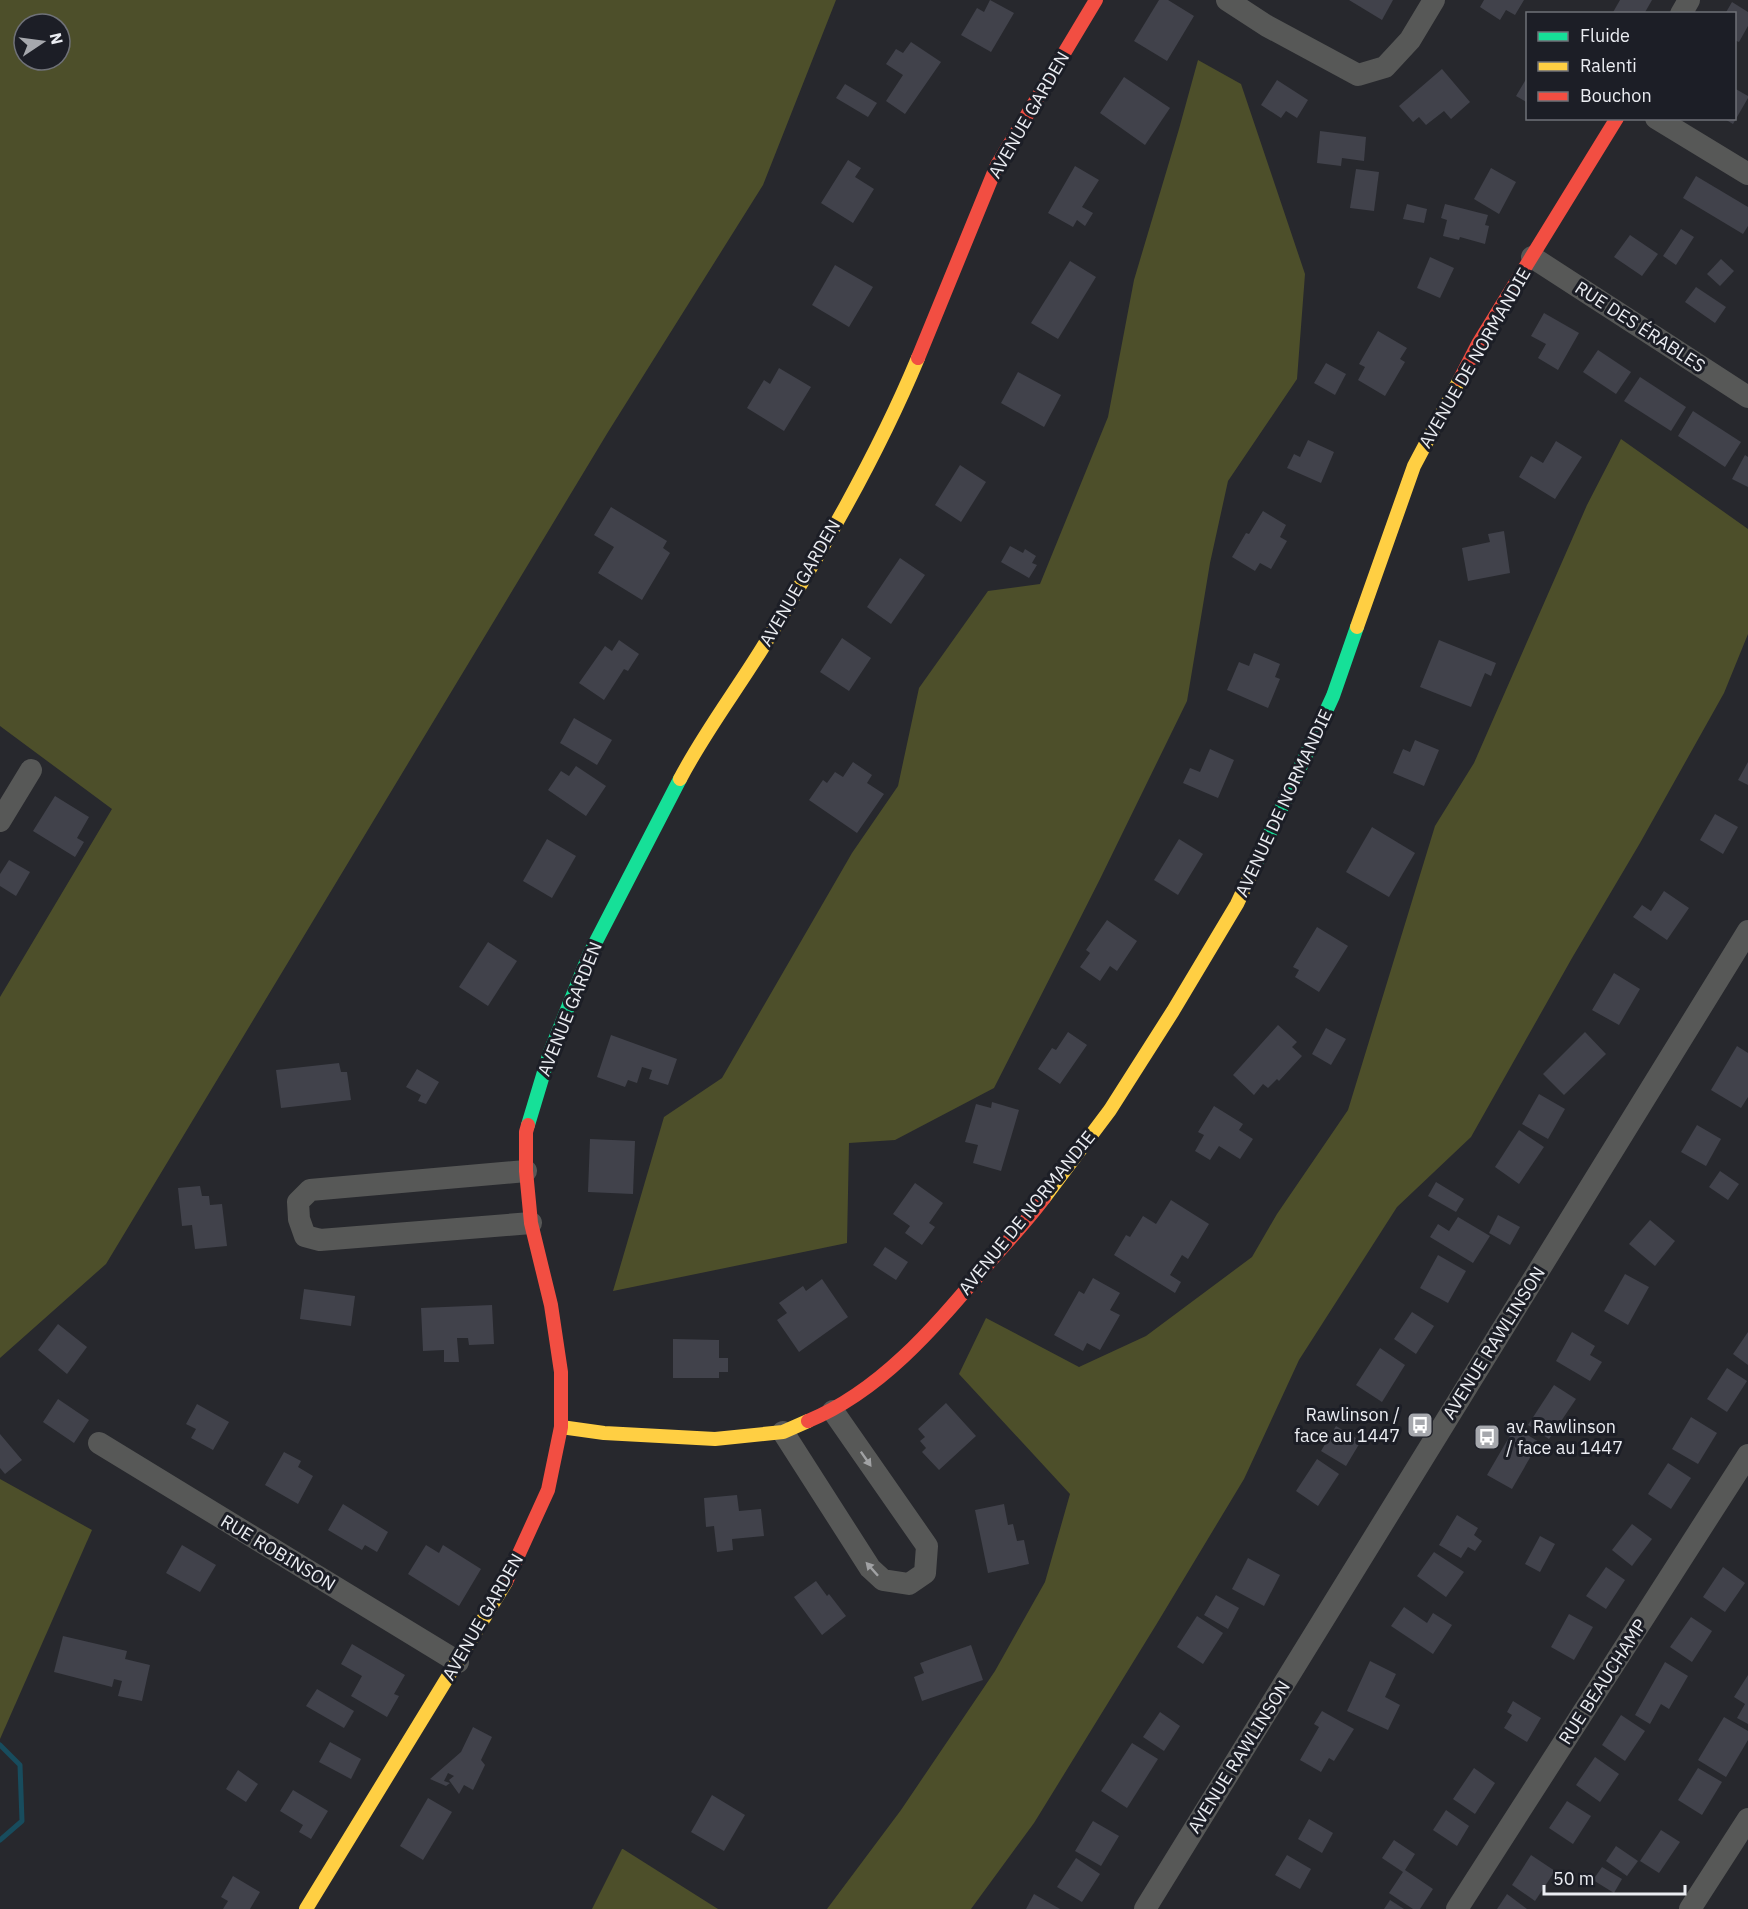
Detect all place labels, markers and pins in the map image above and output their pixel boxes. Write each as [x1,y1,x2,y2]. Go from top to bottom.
place label: Rawlinson / face au 1447 [1294,1403,1400,1447]
bus stop icon: Rawlinson / face au 1447 [1405,1410,1435,1440]
place label: av. Rawlinson / face au 1447 [1506,1415,1623,1459]
bus stop icon: av. Rawlinson / face au 1447 [1472,1422,1502,1452]

